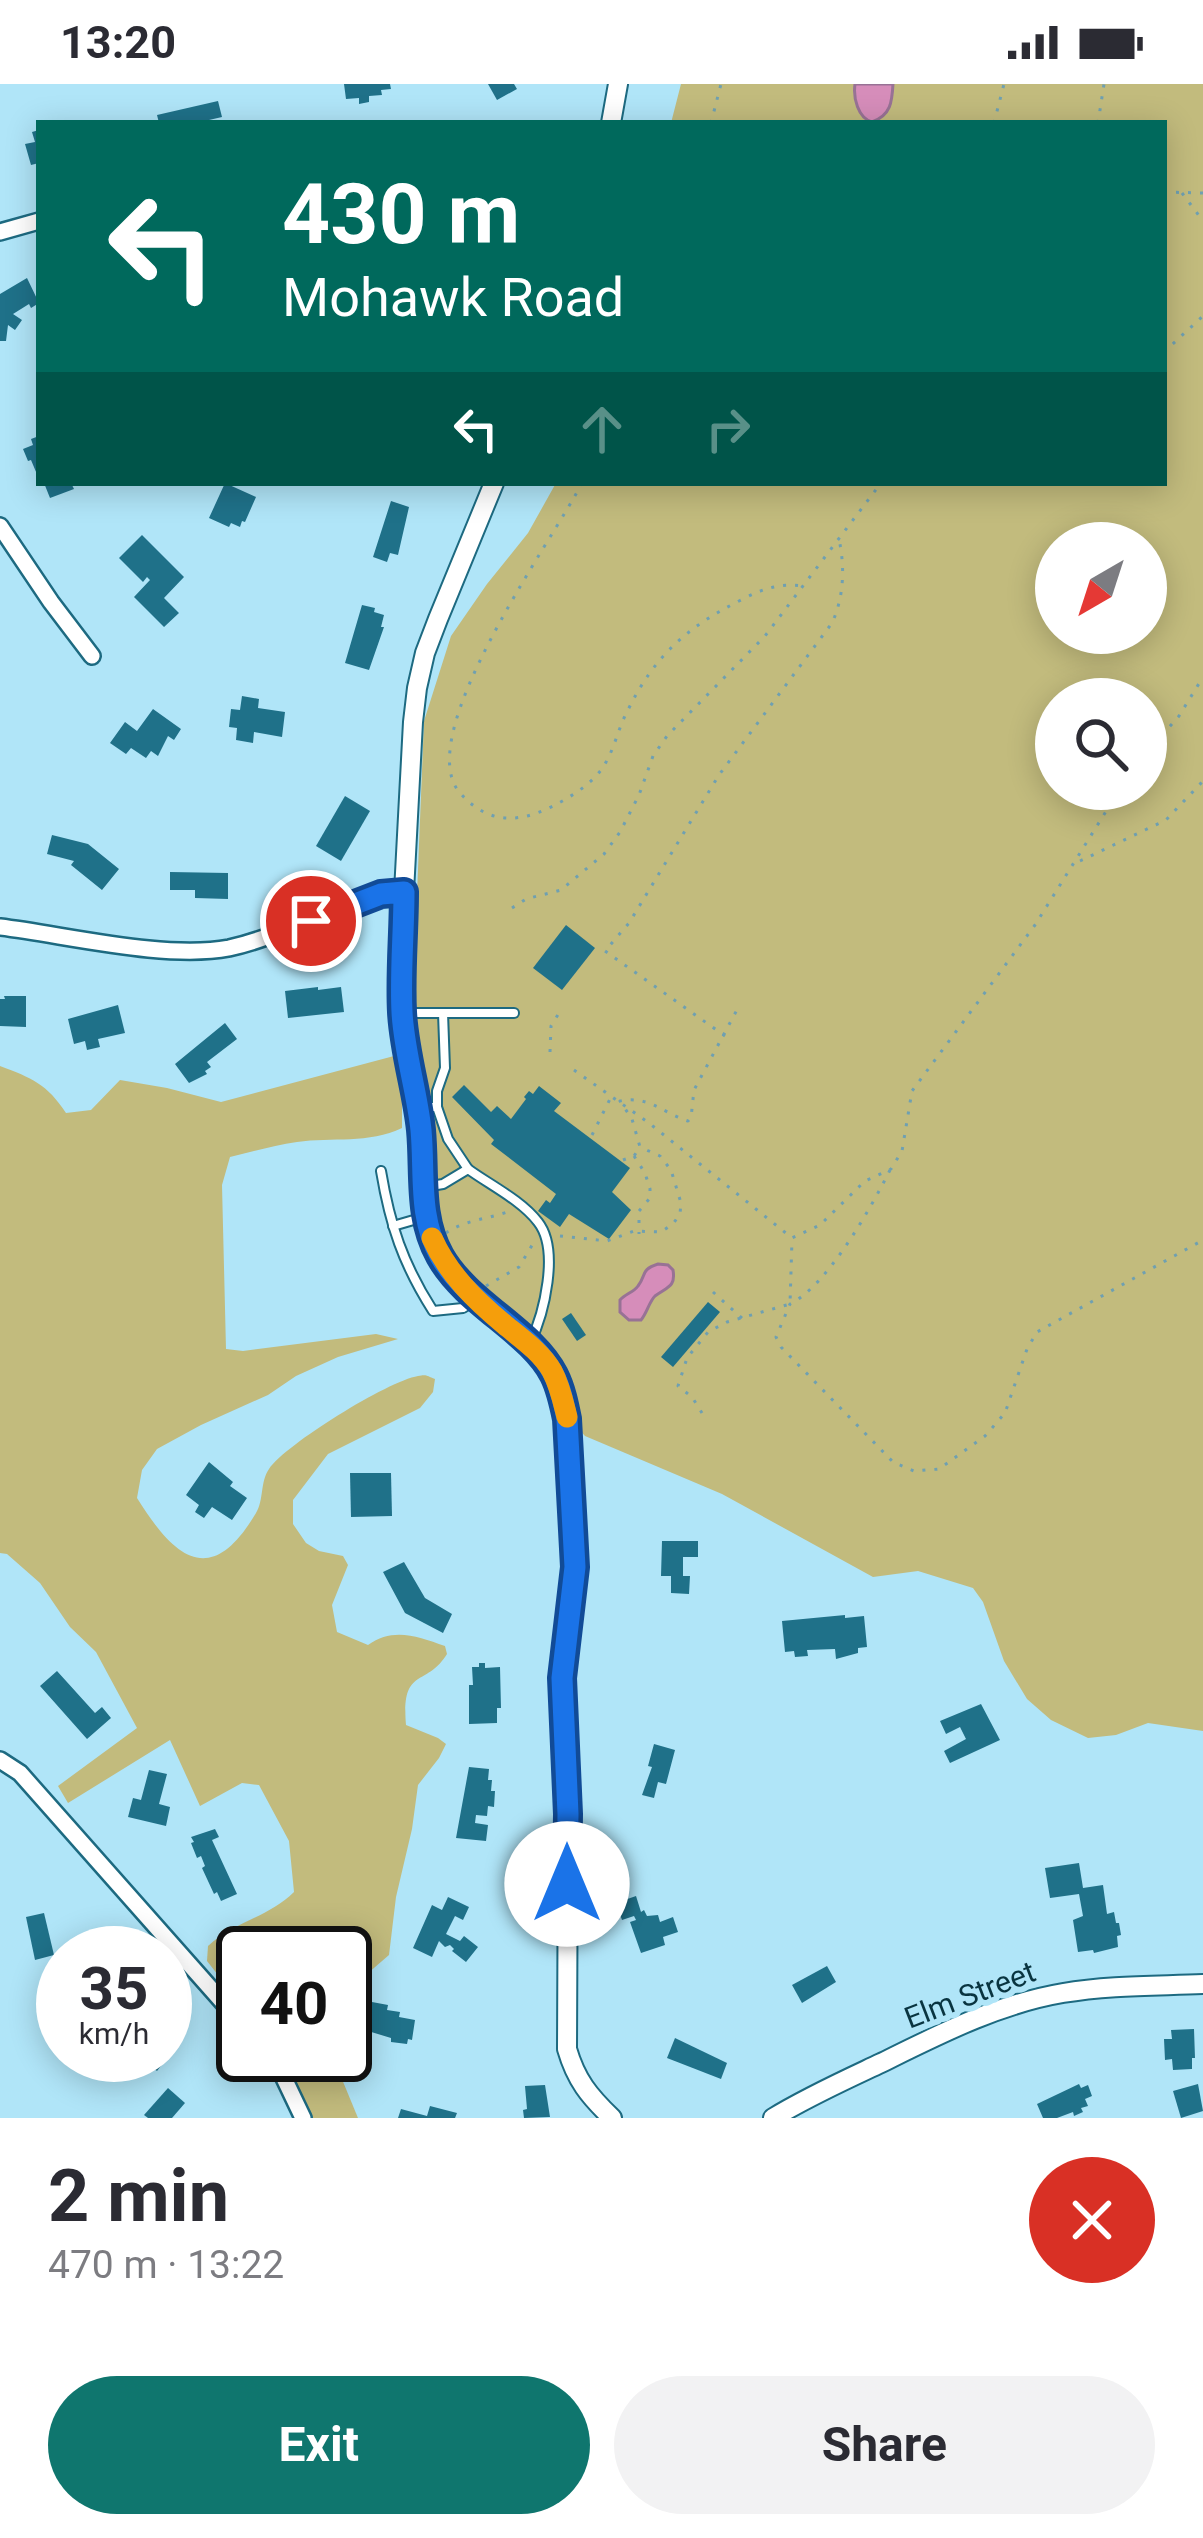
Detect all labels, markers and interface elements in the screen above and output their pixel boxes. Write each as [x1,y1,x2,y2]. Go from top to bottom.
text: 13:20 [60,16,176,69]
text: 430 m [282,165,520,264]
icon: left [84,168,240,324]
text: Mohawk Road [282,266,624,329]
icon: left [443,396,509,462]
icon: ahead [569,396,635,462]
icon: right [695,396,761,462]
north arrow [1035,522,1167,654]
map controls [1035,522,1167,810]
button: search [1035,678,1167,810]
pin [260,870,362,972]
icon: arrive [278,888,344,954]
position arrow [504,1821,630,1947]
speed limit sign: 40 [216,1926,372,2082]
text: 35 [80,1953,148,2024]
street label: Elm Street [899,1954,1040,2035]
text: km/h [79,2016,149,2051]
text: 2 min [48,2154,229,2239]
button: close [1029,2157,1155,2283]
text: 470 m · 13:22 [48,2242,284,2288]
button: Exit [48,2376,590,2514]
button: Share [614,2376,1155,2514]

